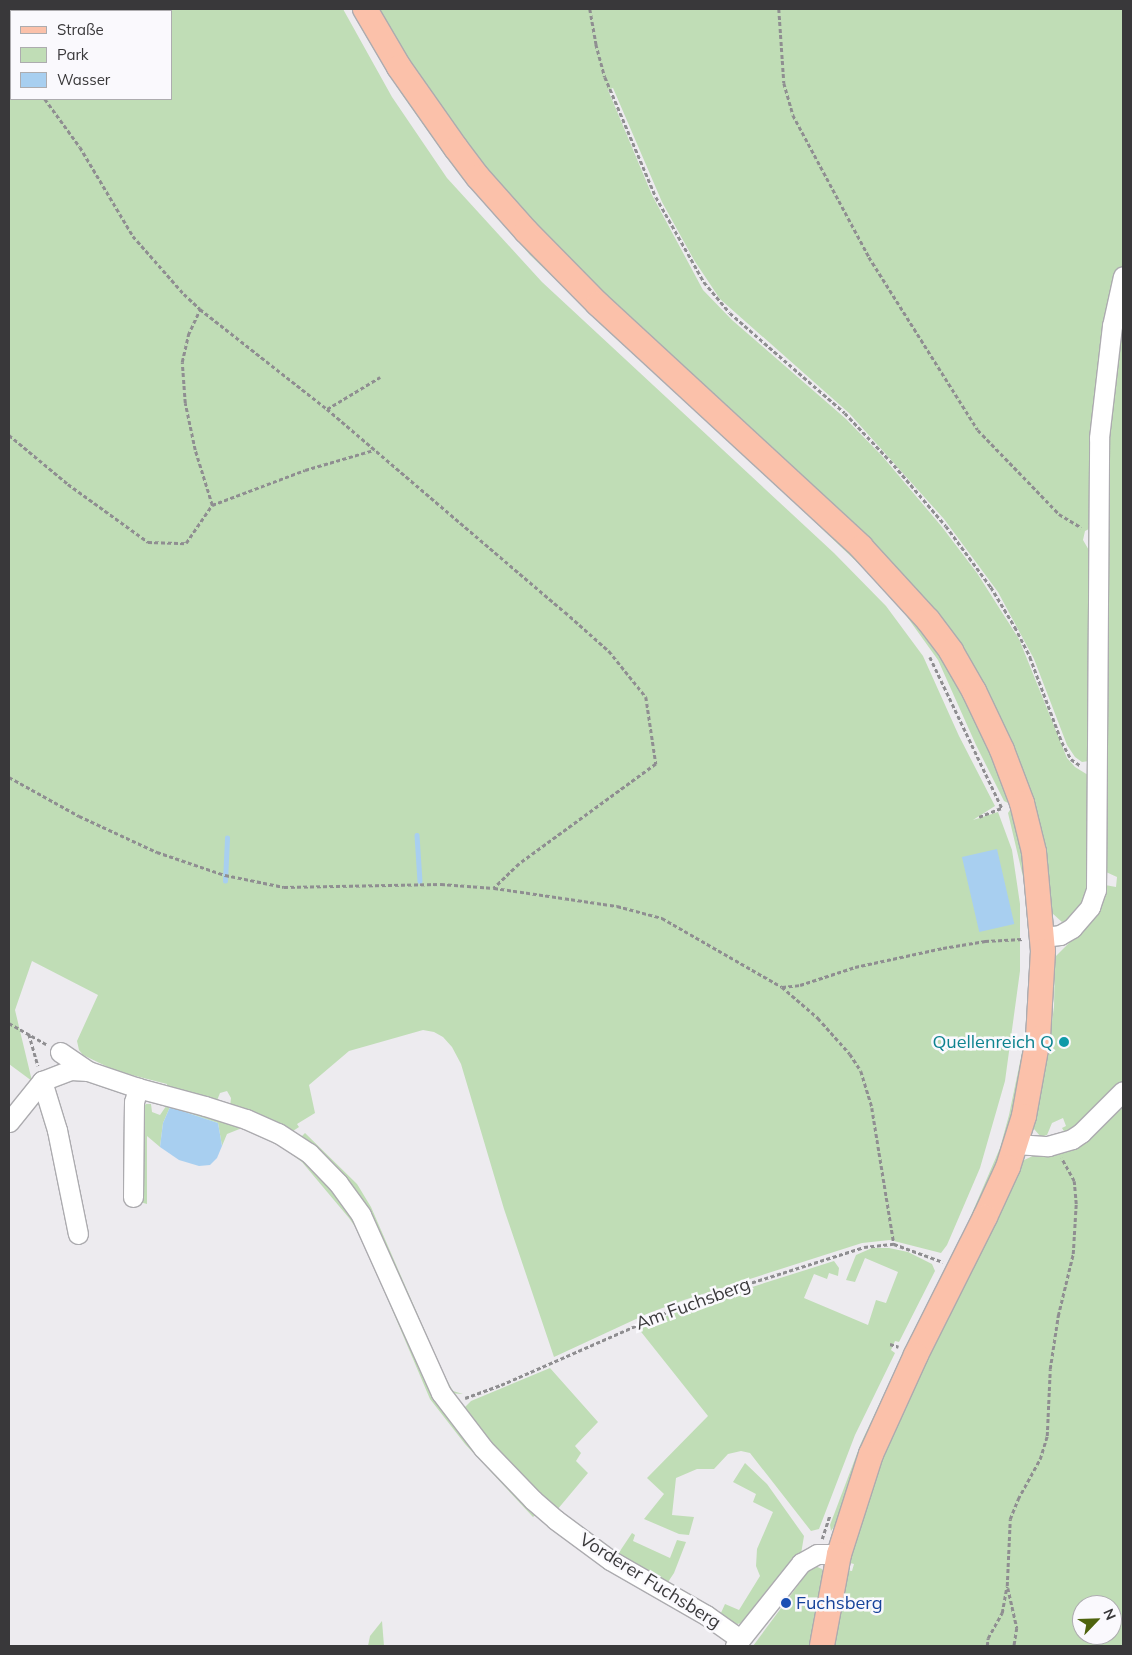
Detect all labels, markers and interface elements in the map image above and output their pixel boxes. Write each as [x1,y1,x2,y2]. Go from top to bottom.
legend [10,10,172,100]
text: Straße [57,20,104,39]
text: Park [57,45,89,64]
text: Wasser [57,70,110,89]
place label: Quellenreich Q [932,1031,1054,1053]
marker: Quellenreich Q [1058,1036,1070,1048]
street label: Am Fuchsberg [633,1273,753,1335]
street label: Vorderer Fuchsberg [575,1529,725,1633]
place label: Fuchsberg [796,1592,883,1614]
north arrow [1072,1595,1122,1645]
marker: Fuchsberg [780,1597,792,1609]
text: N [1099,1606,1120,1623]

